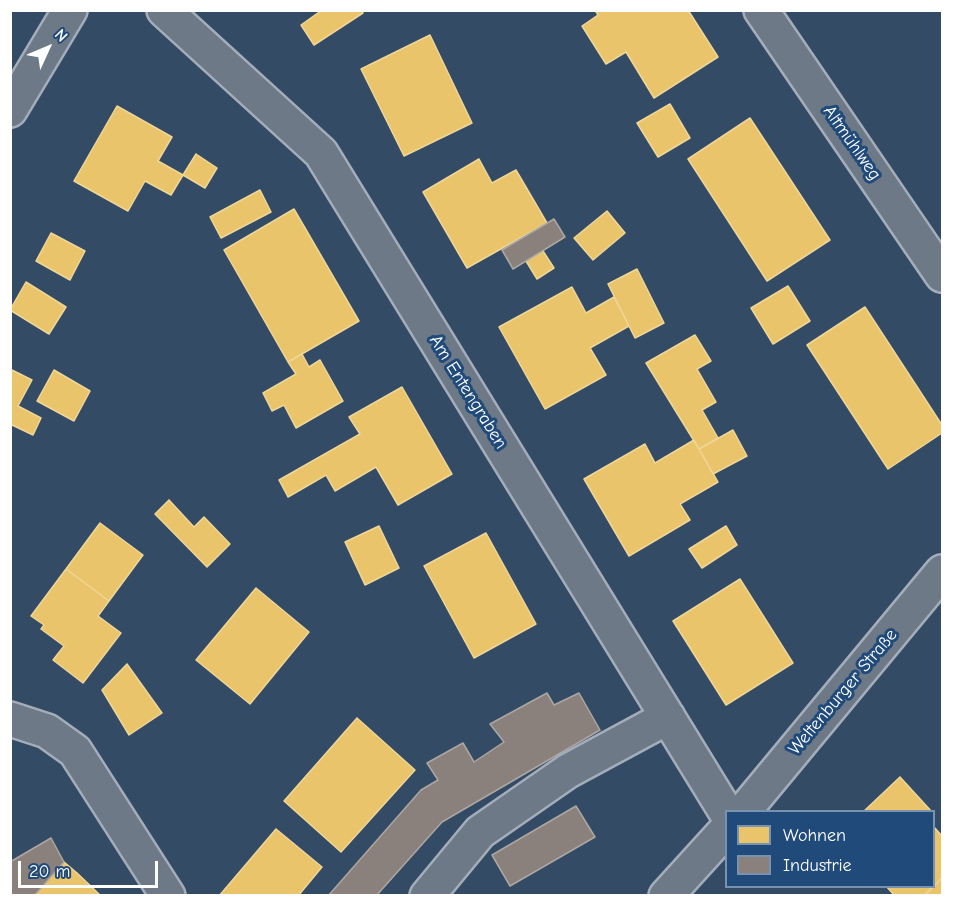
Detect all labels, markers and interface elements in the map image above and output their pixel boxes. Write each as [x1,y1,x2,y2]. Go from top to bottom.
north arrow [18,18,78,78]
text: N [51,25,71,46]
street label: Altmühlweg [818,101,886,185]
street label: Am Entengraben [424,331,512,453]
street label: Weltenburger Straße [784,625,902,759]
legend [725,810,935,888]
text: Wohnen [783,825,846,846]
scale bar [21,849,160,887]
text: Industrie [783,855,852,876]
text: 20 m [29,861,70,882]

